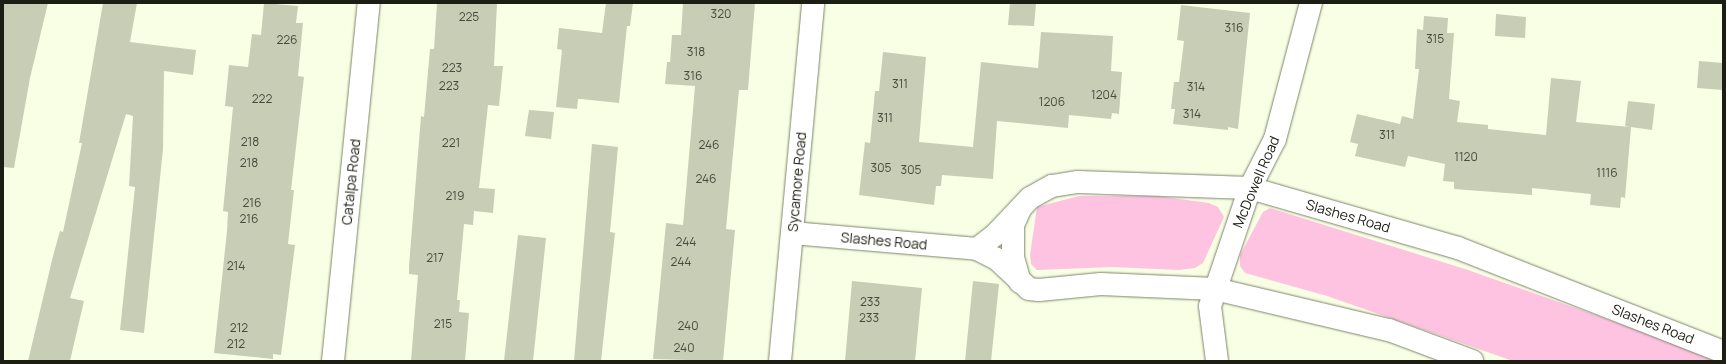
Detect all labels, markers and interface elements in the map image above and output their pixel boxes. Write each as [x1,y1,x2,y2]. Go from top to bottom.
house number: 320 [711,7,731,21]
house number: 225 [459,10,479,24]
house number: 316 [1225,21,1243,35]
house number: 315 [1426,32,1444,46]
house number: 226 [276,33,298,47]
house number: 318 [687,45,705,59]
house number: 223 [442,61,462,75]
house number: 316 [684,69,702,83]
house number: 311 [892,77,908,91]
house number: 223 [439,79,459,93]
house number: 314 [1187,80,1205,94]
house number: 1204 [1091,88,1117,102]
house number: 222 [252,92,272,106]
house number: 1206 [1039,95,1065,109]
house number: 314 [1183,107,1201,121]
house number: 311 [877,111,893,125]
house number: 311 [1379,128,1395,142]
street label: Sycamore Road [784,131,810,233]
street label: McDowell Road [1229,134,1283,230]
house number: 218 [241,135,259,149]
house number: 221 [442,136,460,150]
street label: Catalpa Road [338,138,364,226]
house number: 246 [698,138,720,152]
house number: 1120 [1454,150,1478,164]
house number: 218 [240,156,258,170]
house number: 305 [871,161,891,175]
house number: 305 [901,163,921,177]
house number: 1116 [1596,166,1618,180]
house number: 246 [695,172,717,186]
house number: 219 [446,189,464,203]
house number: 216 [243,196,261,210]
street label: Slashes Road [1304,196,1392,236]
house number: 216 [240,212,258,226]
street label: Slashes Road [840,229,928,253]
house number: 244 [676,235,696,249]
house number: 217 [426,251,444,265]
house number: 244 [671,255,691,269]
house number: 214 [227,259,245,273]
house number: 233 [860,295,880,309]
street label: Slashes Road [1609,301,1697,347]
house number: 233 [859,311,879,325]
house number: 215 [434,317,452,331]
house number: 240 [678,319,698,333]
house number: 212 [230,321,248,335]
house number: 212 [227,337,245,351]
house number: 240 [674,341,694,355]

